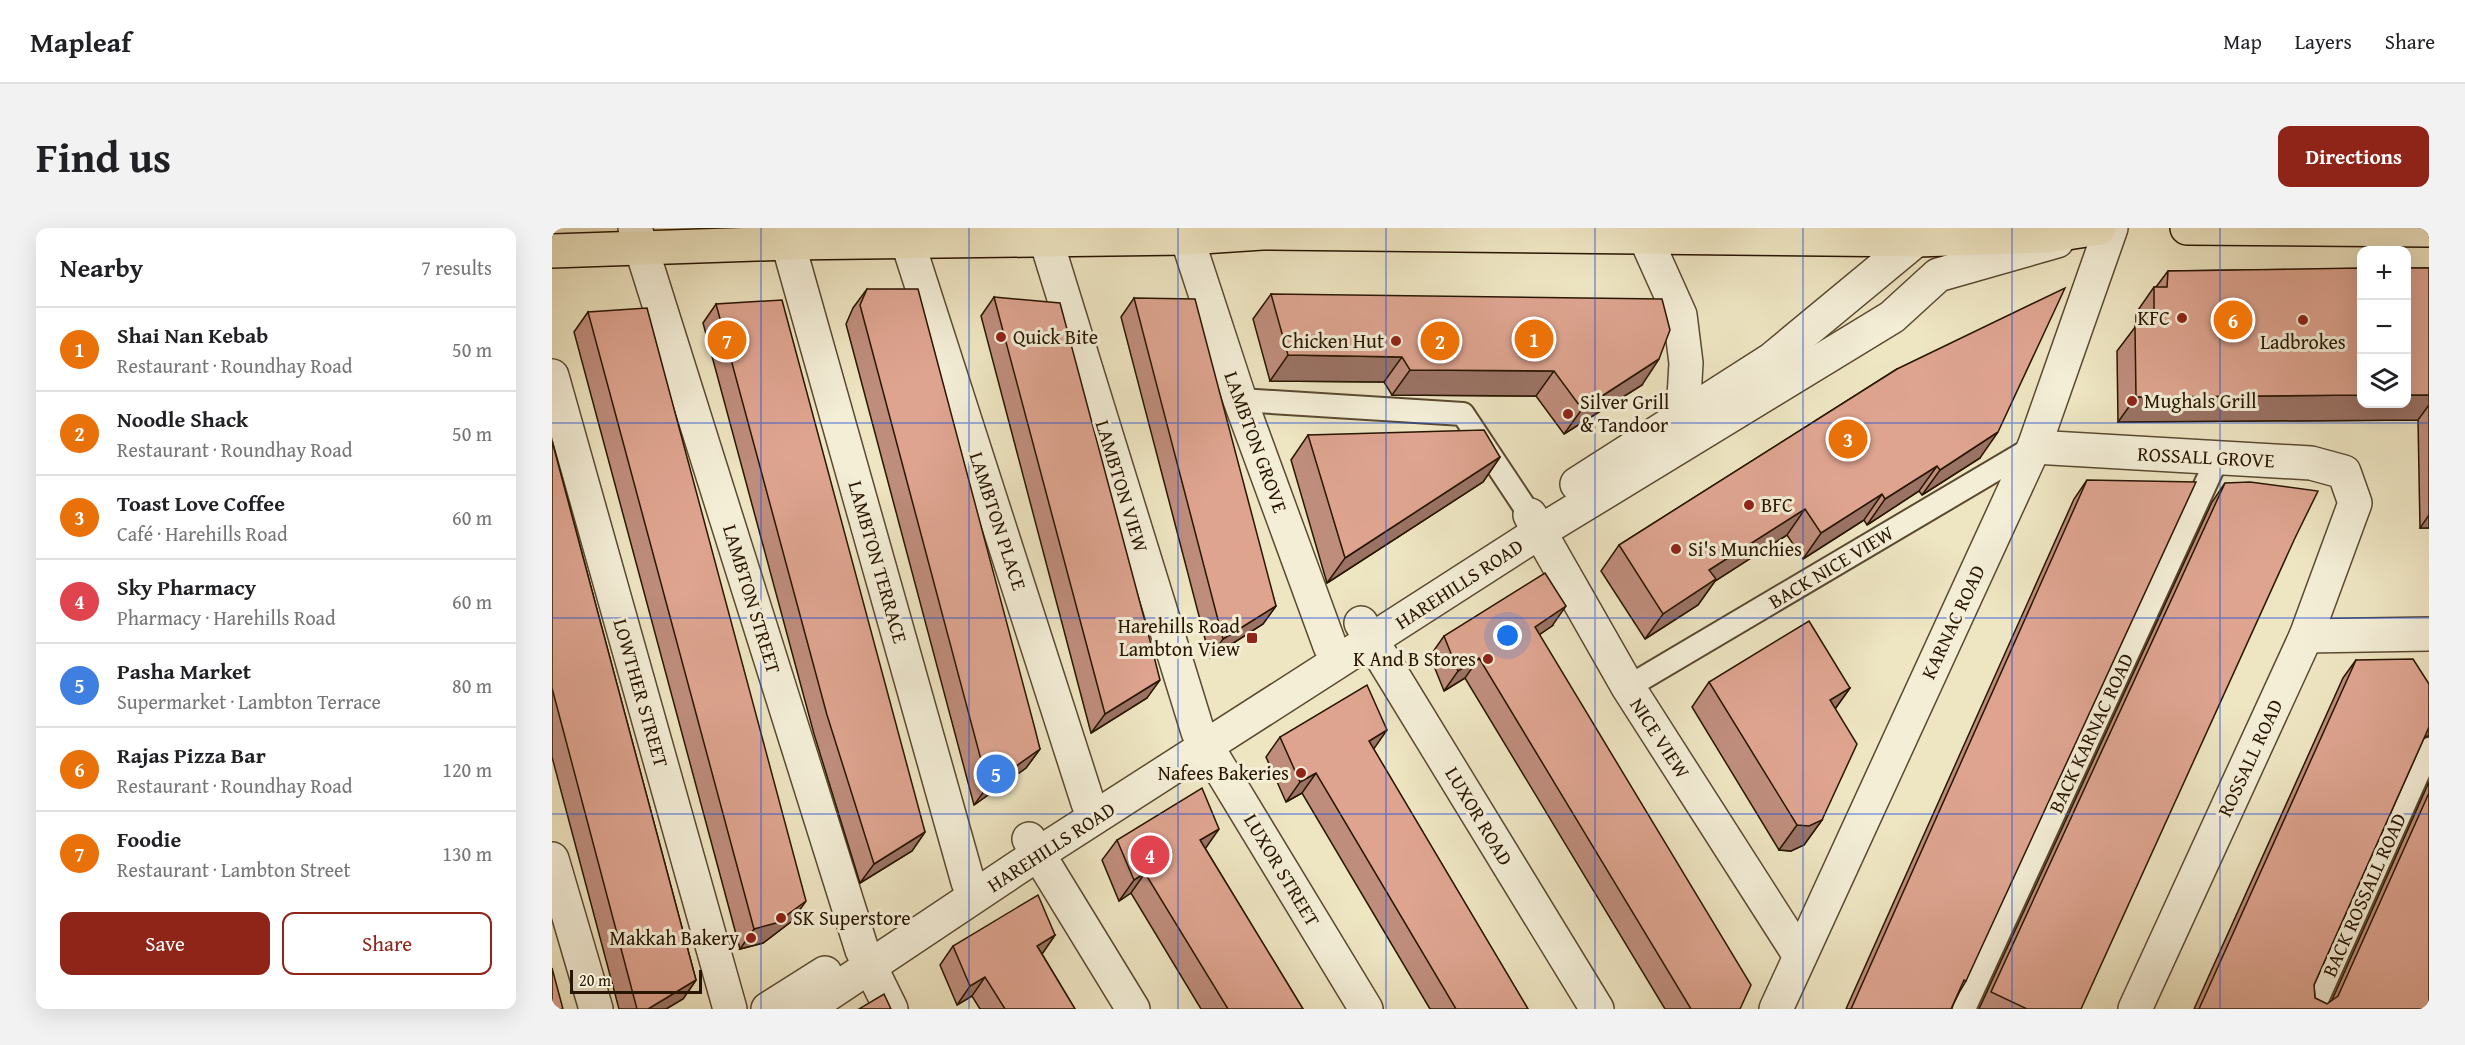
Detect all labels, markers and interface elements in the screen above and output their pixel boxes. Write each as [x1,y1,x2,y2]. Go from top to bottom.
text: Mapleaf [30,21,131,62]
text: Map [2223,26,2262,57]
text: Layers [2295,26,2352,57]
text: Share [2385,26,2435,57]
text: Find us [36,126,171,187]
button: Directions [2278,126,2429,187]
map controls [2357,246,2411,408]
button: + [2357,246,2411,300]
text: Nearby [60,248,143,287]
text: 7 results [421,253,492,282]
pin: 6 [2214,298,2252,343]
button: − [2357,300,2411,354]
place label: KFC [2138,303,2170,332]
marker: KFC [2175,311,2189,325]
marker: Ladbrokes [2296,313,2310,327]
pin: 1 [1514,316,1554,362]
pin: 7 [708,318,747,362]
pin: 2 [1420,318,1460,364]
text: Shai Nan Kebab [117,319,268,351]
place label: Quick Bite [1013,322,1098,351]
place label: Chicken Hut [1282,326,1384,355]
place label: Ladbrokes [2260,327,2346,356]
marker: Quick Bite [994,330,1008,344]
marker: Chicken Hut [1389,334,1403,348]
text: 1 [74,335,85,364]
text: 50 m [452,335,492,364]
text: Restaurant · Roundhay Road [117,351,352,380]
button: layers [2357,354,2411,408]
street label: LAMBTON GROVE [1217,367,1295,517]
place label: Mughals Grill [2144,386,2257,415]
place label: Silver Grill & Tandoor [1580,387,1670,439]
marker: Mughals Grill [2125,394,2139,408]
text: Noodle Shack [117,403,248,435]
marker: Silver Grill & Tandoor [1561,407,1575,421]
street label: LAMBTON VIEW [1089,416,1156,556]
pin: 3 [1828,416,1868,462]
text: 2 [74,419,85,448]
text: 50 m [452,419,492,448]
text: Restaurant · Roundhay Road [117,435,352,464]
street label: ROSSALL GROVE [2137,438,2275,475]
street label: LAMBTON PLACE [962,448,1034,594]
street label: LAMBTON TERRACE [841,477,916,646]
text: Toast Love Coffee [117,487,285,519]
place label: BFC [1761,490,1793,519]
marker: BFC [1742,498,1756,512]
text: 3 [74,503,85,532]
text: 60 m [452,503,492,532]
street label: BACK NICE VIEW [1763,518,1899,615]
text: Café · Harehills Road [117,519,288,548]
street label: LAMBTON STREET [716,521,789,677]
street label: HAREHILLS ROAD [1389,531,1528,636]
place label: Si's Munchies [1688,534,1802,563]
marker: Si's Munchies [1669,542,1683,556]
street label: KARNAC ROAD [1913,560,1992,684]
text: Sky Pharmacy [117,571,256,603]
text: 4 [74,587,85,616]
text: 60 m [452,587,492,616]
text: Pharmacy · Harehills Road [117,603,336,632]
place label: Harehills Road Lambton View [1118,611,1241,663]
street label: LOWTHER STREET [606,615,677,771]
your location [1493,621,1522,650]
marker: Harehills Road Lambton View [1245,631,1259,645]
place label: K And B Stores [1353,644,1476,673]
street label: BACK KARNAC ROAD [2041,648,2140,817]
marker: K And B Stores [1481,652,1495,666]
text: Pasha Market [117,655,251,687]
text: 5 [74,671,85,700]
text: 80 m [452,671,492,700]
text: Supermarket · Lambton Terrace [117,687,381,716]
street label: NICE VIEW [1623,692,1697,784]
street label: ROSSALL ROAD [2210,694,2289,821]
text: Rajas Pizza Bar [117,739,266,771]
pin: 5 [976,752,1016,796]
text: 6 [74,755,85,784]
text: 120 m [442,755,492,784]
place label: Nafees Bakeries [1158,758,1289,787]
street label: LUXOR ROAD [1438,761,1520,871]
marker: Nafees Bakeries [1294,766,1308,780]
text: Restaurant · Roundhay Road [117,771,352,800]
street label: HAREHILLS ROAD [981,794,1120,899]
street label: LUXOR STREET [1237,808,1328,932]
street label: BACK ROSSALL ROAD [2314,808,2413,981]
text: Foodie [117,823,181,855]
pin: 4 [1130,832,1170,878]
text: 7 [74,839,85,868]
text: 130 m [442,839,492,868]
text: Restaurant · Lambton Street [117,855,350,884]
place label: SK Superstore [793,903,911,932]
marker: SK Superstore [774,911,788,925]
button: Save [60,912,270,975]
button: Share [282,912,492,975]
place label: Makkah Bakery [610,923,739,952]
marker: Makkah Bakery [744,931,758,945]
scale bar [570,967,702,994]
text: 20 m [579,968,611,992]

